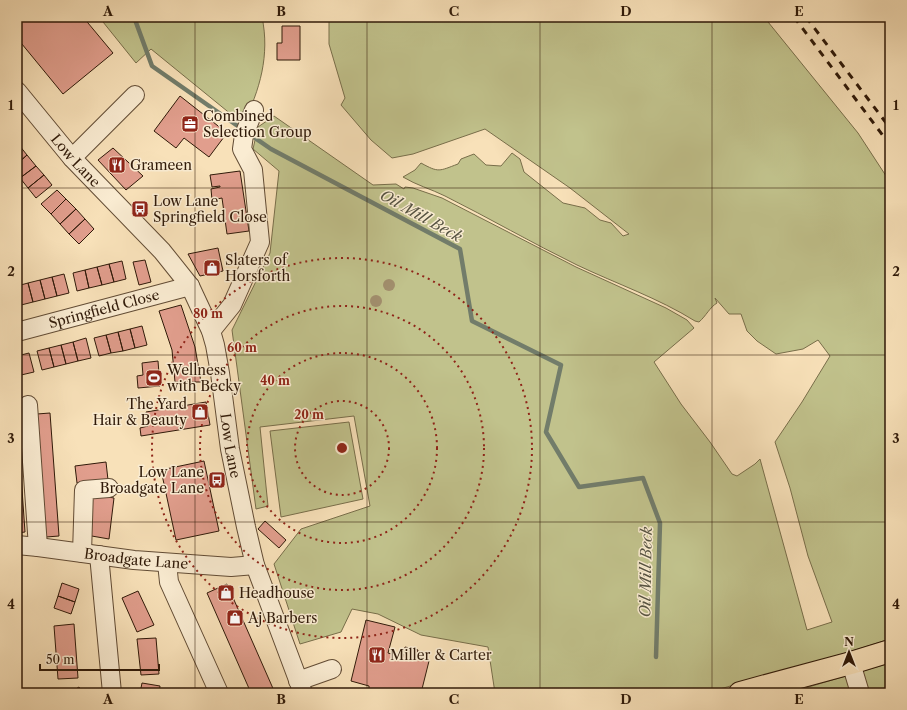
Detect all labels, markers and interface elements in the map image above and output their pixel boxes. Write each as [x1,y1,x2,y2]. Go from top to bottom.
text: A [102,3,114,19]
text: B [276,3,286,19]
text: C [449,3,459,19]
text: D [620,3,632,19]
text: E [794,3,804,19]
text: 1 [8,97,14,113]
text: 1 [893,97,899,113]
place label: Combined Selection Group [203,107,312,141]
office icon: Combined Selection Group [180,114,200,134]
street label: Low Lane [47,130,104,191]
restaurant icon: Grameen [107,155,127,175]
place label: Grameen [130,156,192,174]
water label: Oil Mill Beck [377,185,466,246]
place label: Low Lane Springfield Close [153,192,267,226]
bus stop icon: Low Lane Springfield Close [130,199,150,219]
place label: Slaters of Horsforth [225,251,290,285]
shop icon: Slaters of Horsforth [202,258,222,278]
text: 2 [7,263,15,279]
text: 2 [892,263,900,279]
street label: Springfield Close [47,285,162,332]
text: 80 m [193,306,223,321]
text: 60 m [227,340,257,355]
place label: Wellness with Becky [166,361,241,395]
sports icon: Wellness with Becky [144,368,164,388]
text: 40 m [260,373,290,388]
place label: The Yard Hair & Beauty [93,395,187,429]
shop icon: The Yard Hair & Beauty [190,402,210,422]
text: 20 m [294,407,324,422]
street label: Low Lane [216,412,245,480]
text: 3 [7,430,15,446]
text: 3 [892,430,900,446]
centre of rings [335,441,349,455]
place label: Low Lane Broadgate Lane [100,463,204,497]
bus stop icon: Low Lane Broadgate Lane [207,470,227,490]
water label: Oil Mill Beck [635,526,656,618]
street label: Broadgate Lane [83,544,189,573]
shop icon: Headhouse [216,583,236,603]
place label: Headhouse [239,584,314,602]
text: 4 [7,596,15,612]
text: 4 [892,596,900,612]
shop icon: Aj Barbers [225,608,245,628]
place label: Aj Barbers [247,609,317,627]
north arrow [829,632,869,672]
text: N [844,635,854,649]
restaurant icon: Miller & Carter [367,645,387,665]
scale bar [40,646,159,672]
place label: Miller & Carter [390,646,492,664]
text: 50 m [46,652,75,667]
text: A [102,691,114,707]
text: B [276,691,286,707]
text: C [449,691,459,707]
text: D [620,691,632,707]
text: E [794,691,804,707]

